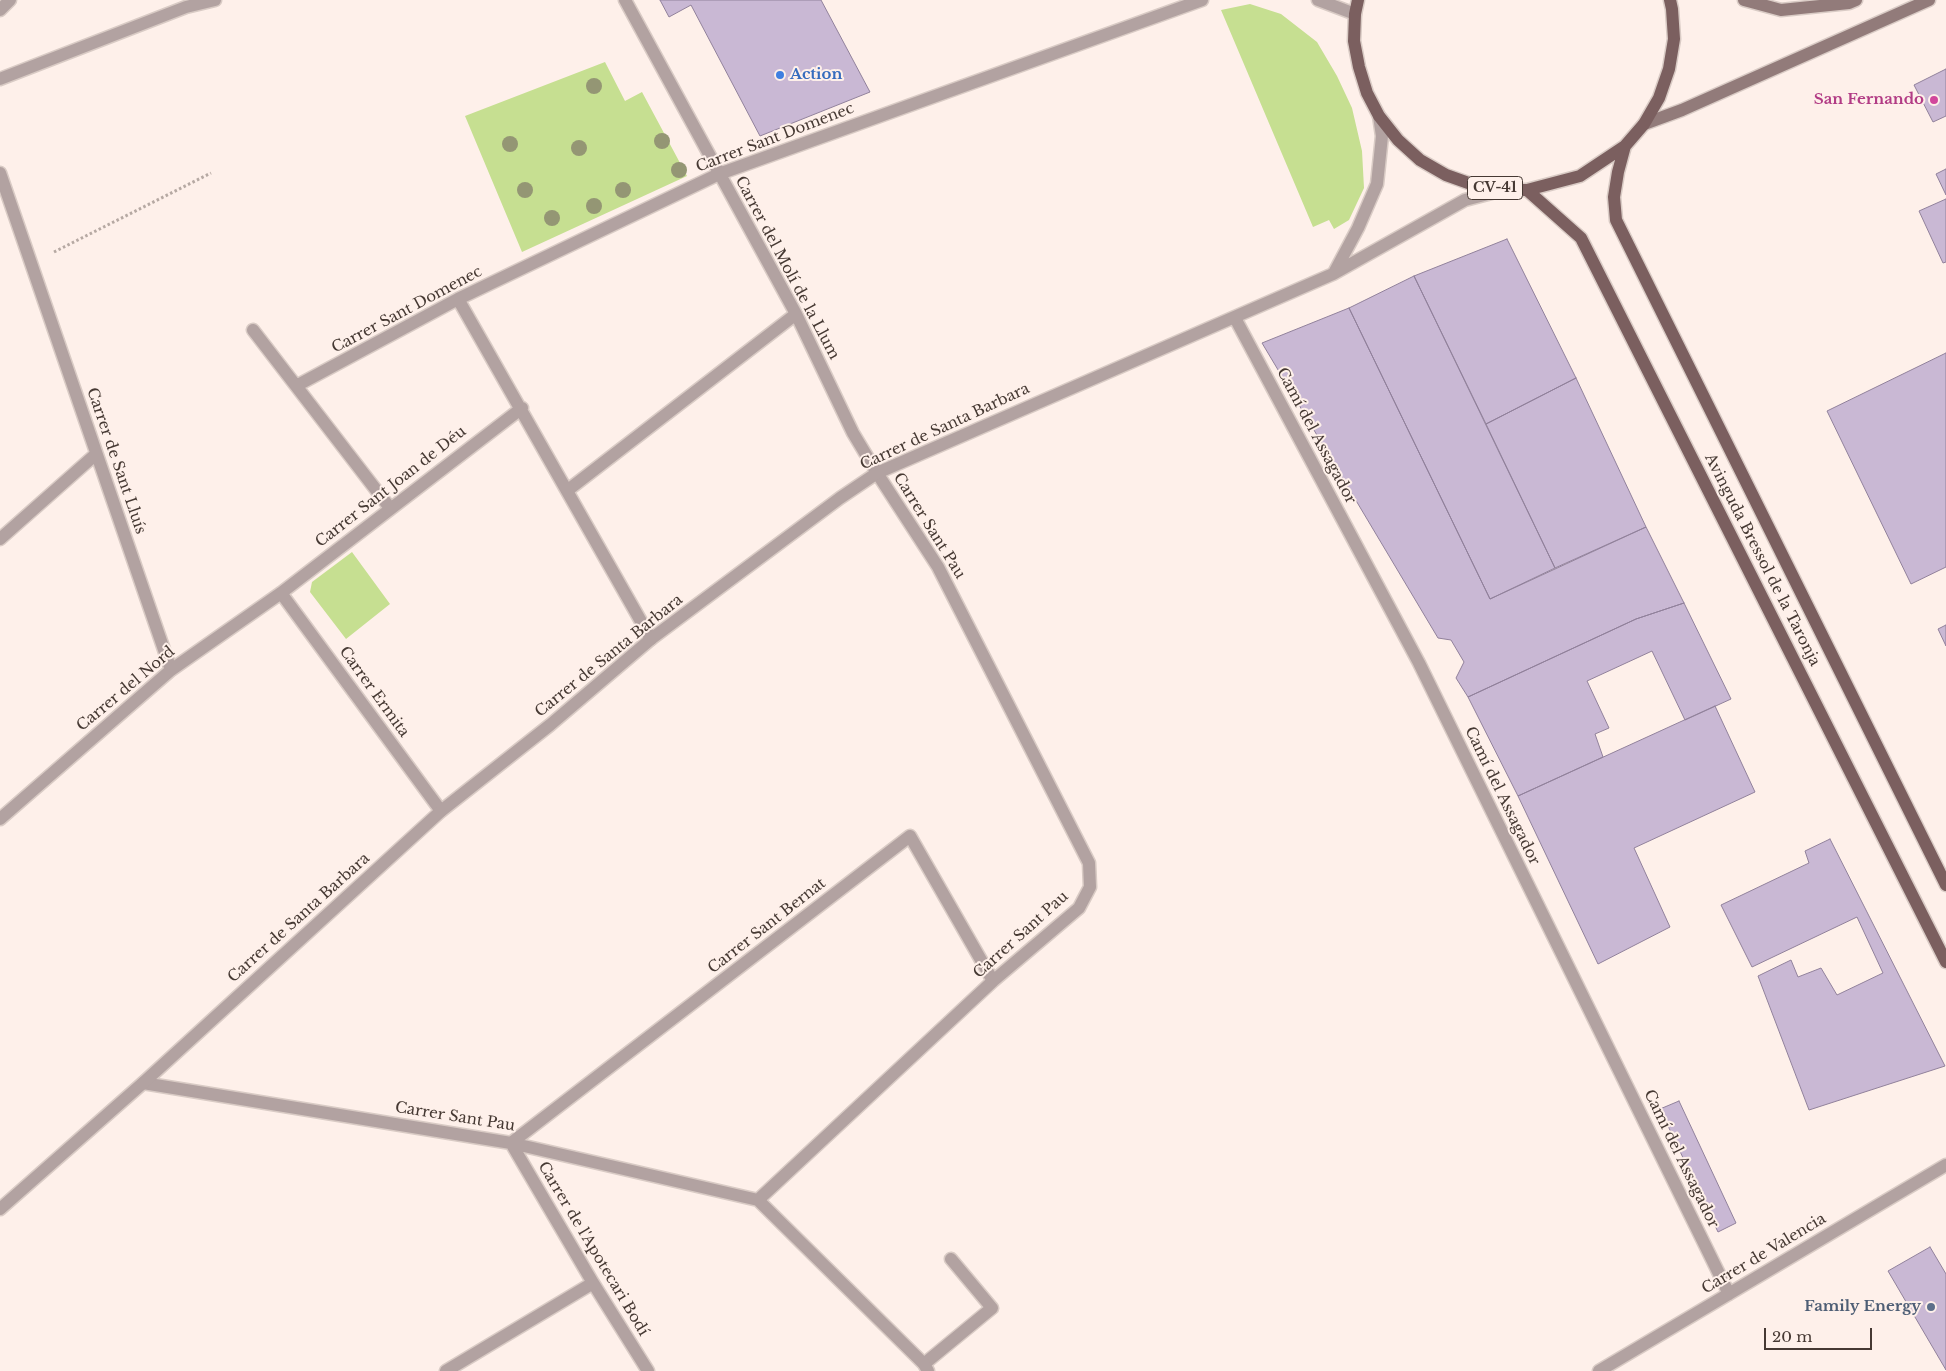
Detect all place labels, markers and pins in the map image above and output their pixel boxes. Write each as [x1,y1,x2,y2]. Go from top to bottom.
place label: Action [790,66,842,84]
marker: Action [774,69,786,81]
place label: San Fernando [1814,91,1924,109]
marker: San Fernando [1928,94,1940,106]
place label: Family Energy [1804,1298,1921,1316]
marker: Family Energy [1925,1301,1937,1313]

